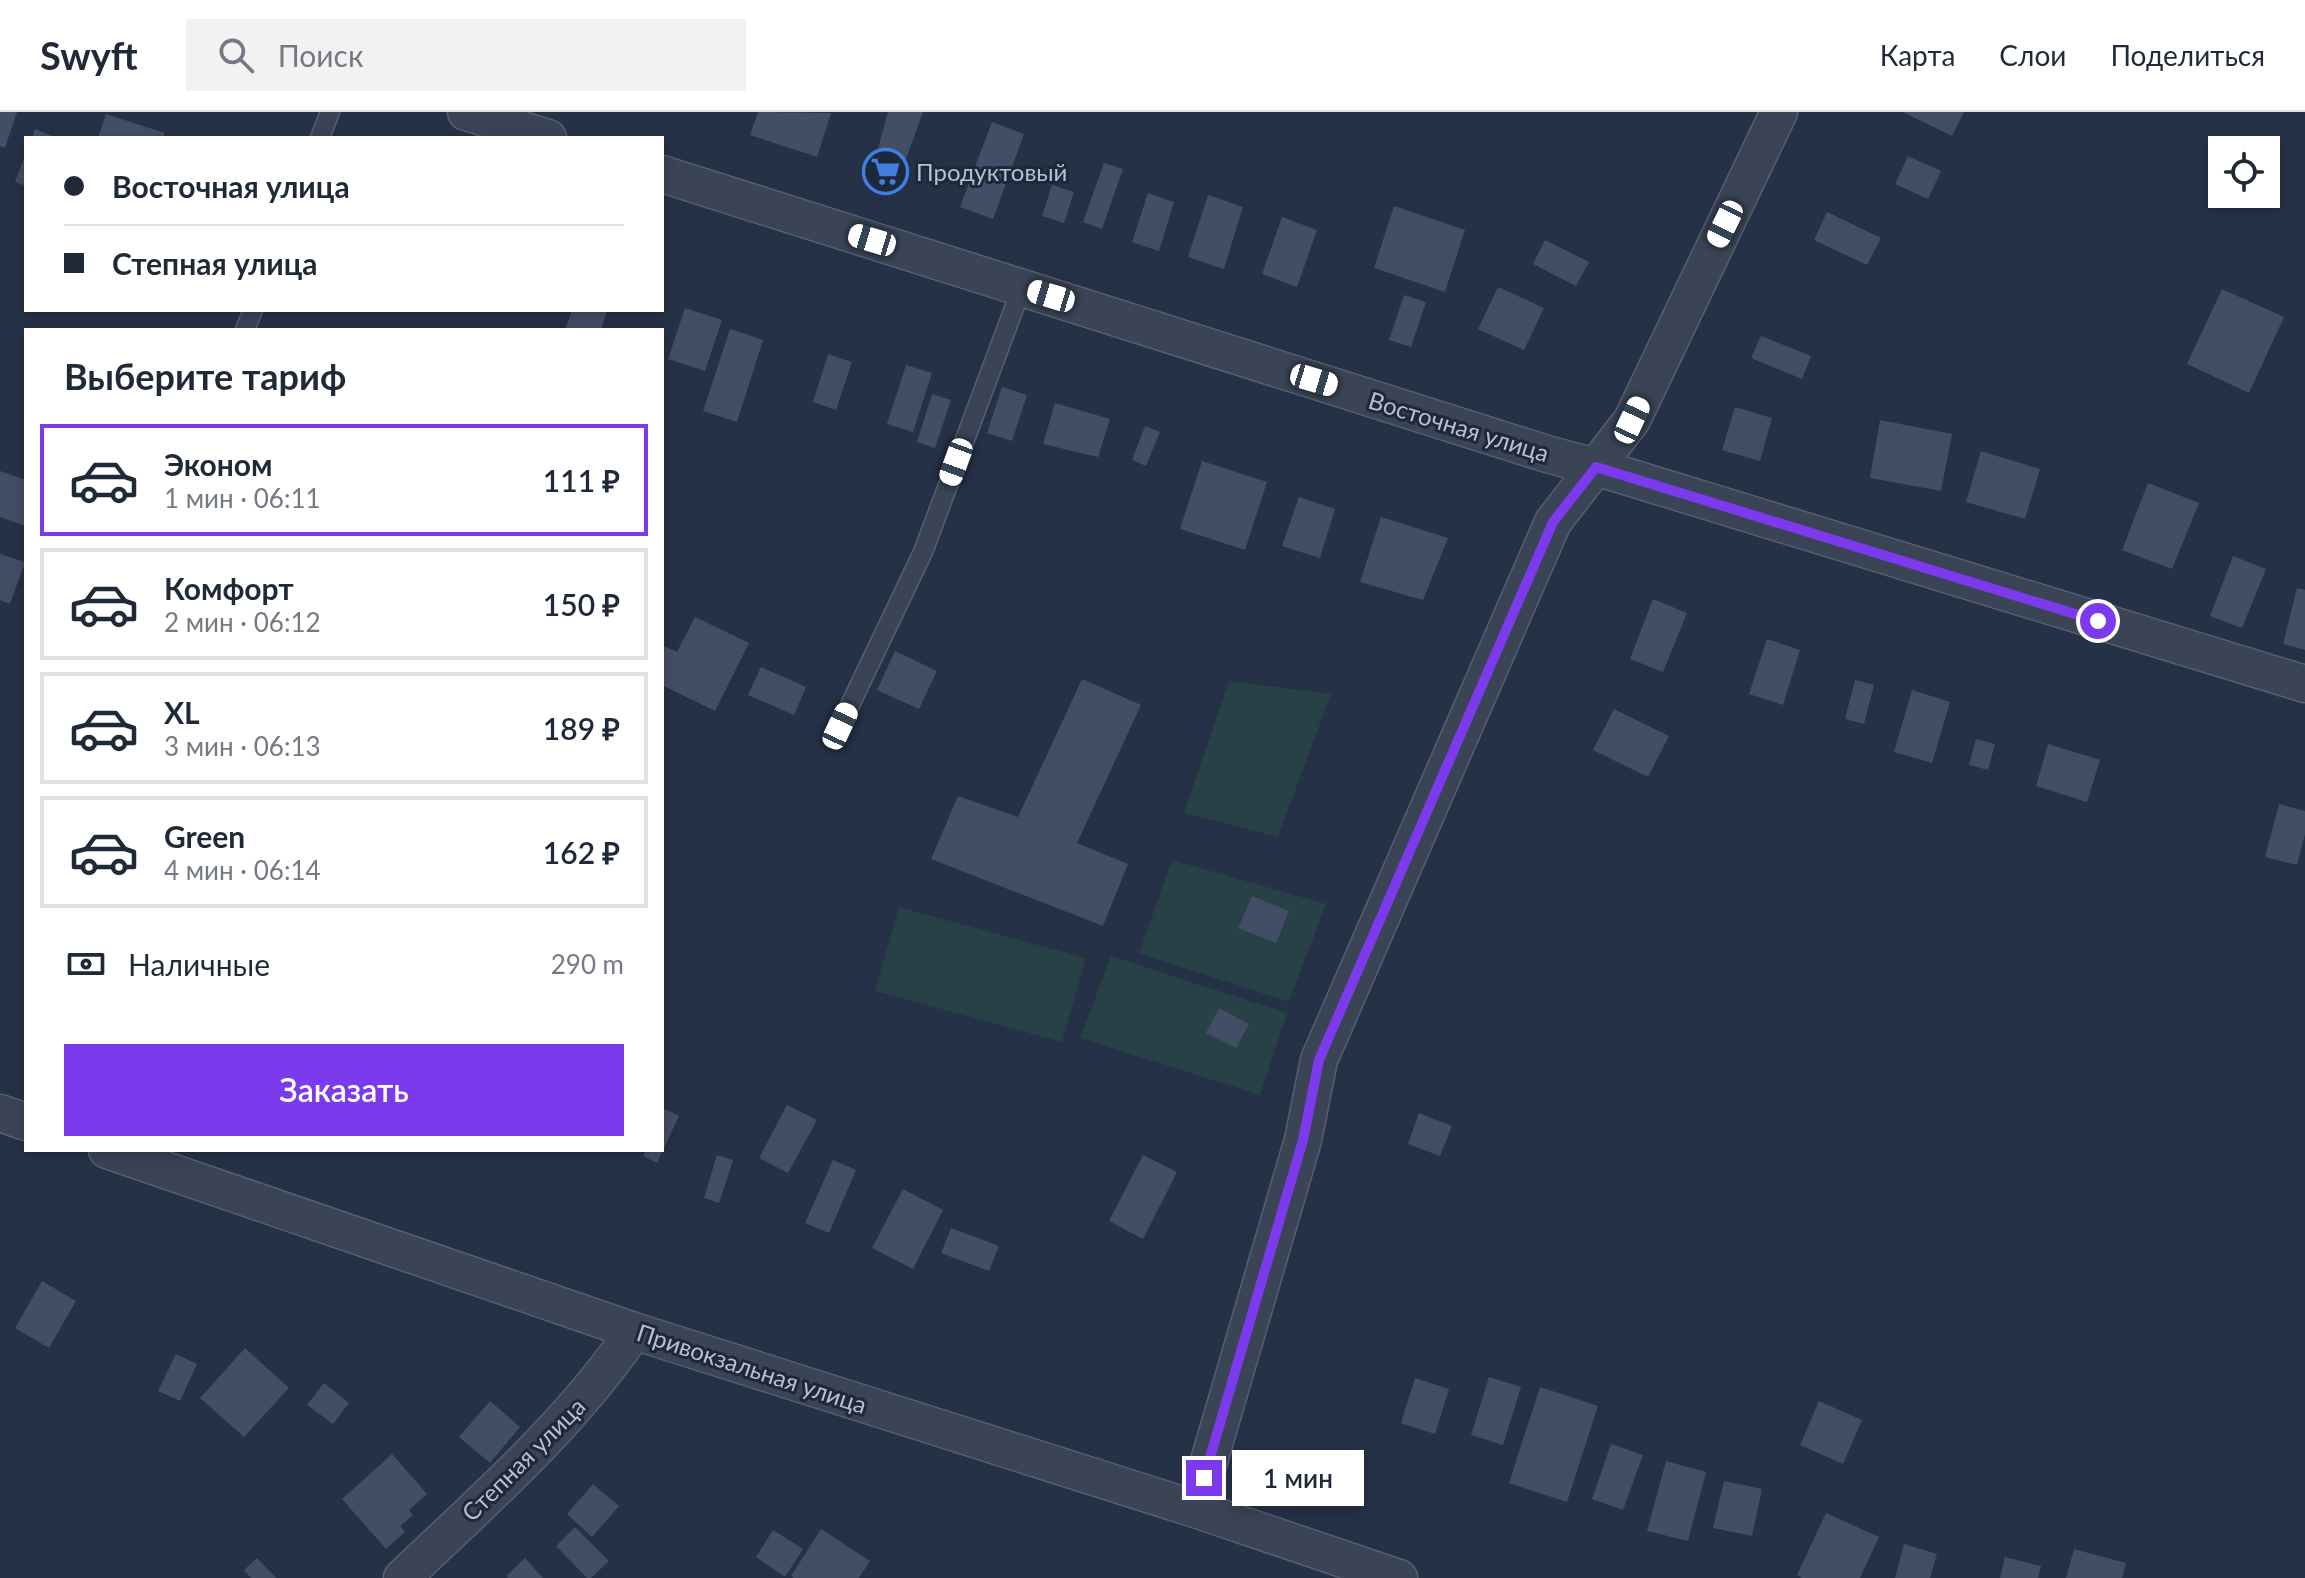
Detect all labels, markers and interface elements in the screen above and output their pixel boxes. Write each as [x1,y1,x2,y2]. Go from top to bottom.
search box [186,19,746,91]
text: Swyft [40,32,138,78]
icon: search [214,33,258,77]
text: Поиск [278,37,363,73]
text: Карта [1880,38,1955,72]
text: Слои [1999,38,2066,72]
text: Поделиться [2110,38,2265,72]
map controls [2208,136,2280,208]
button: locate [2208,136,2280,208]
supermarket icon: Продуктовый [861,147,909,195]
place label: Продуктовый [916,157,1067,186]
text: Восточная улица [112,168,350,204]
car [1704,197,1746,251]
car [846,222,898,258]
text: Степная улица [112,245,318,281]
car [1025,278,1077,314]
text: Выберите тариф [64,354,346,398]
car [1288,362,1340,398]
street label: Восточная улица [1365,385,1553,467]
car [1611,393,1653,447]
car [937,435,975,489]
icon: car [68,444,140,516]
text: Эконом [164,446,273,482]
text: 111 ₽ [543,462,620,498]
text: 1 мин · 06:11 [164,482,321,514]
icon: car [68,568,140,640]
text: Комфорт [164,570,294,606]
text: 150 ₽ [543,586,620,622]
route start [2080,603,2116,639]
text: 2 мин · 06:12 [164,606,321,638]
icon: car [68,692,140,764]
text: XL [164,694,200,730]
car [819,699,861,753]
text: 189 ₽ [543,710,620,746]
text: 3 мин · 06:13 [164,730,321,762]
icon: car [68,816,140,888]
text: Green [164,818,245,854]
text: 162 ₽ [543,834,620,870]
text: 4 мин · 06:14 [164,854,321,886]
icon: cash [64,942,108,986]
text: Наличные [128,946,270,982]
text: 290 m [551,948,624,980]
button: Заказать [64,1044,624,1136]
street label: Привокзальная улица [633,1317,871,1419]
street label: Степная улица [455,1391,591,1527]
callout: 1 мин [1232,1450,1364,1506]
route end [1186,1460,1222,1496]
text: 1 мин [1263,1462,1333,1494]

